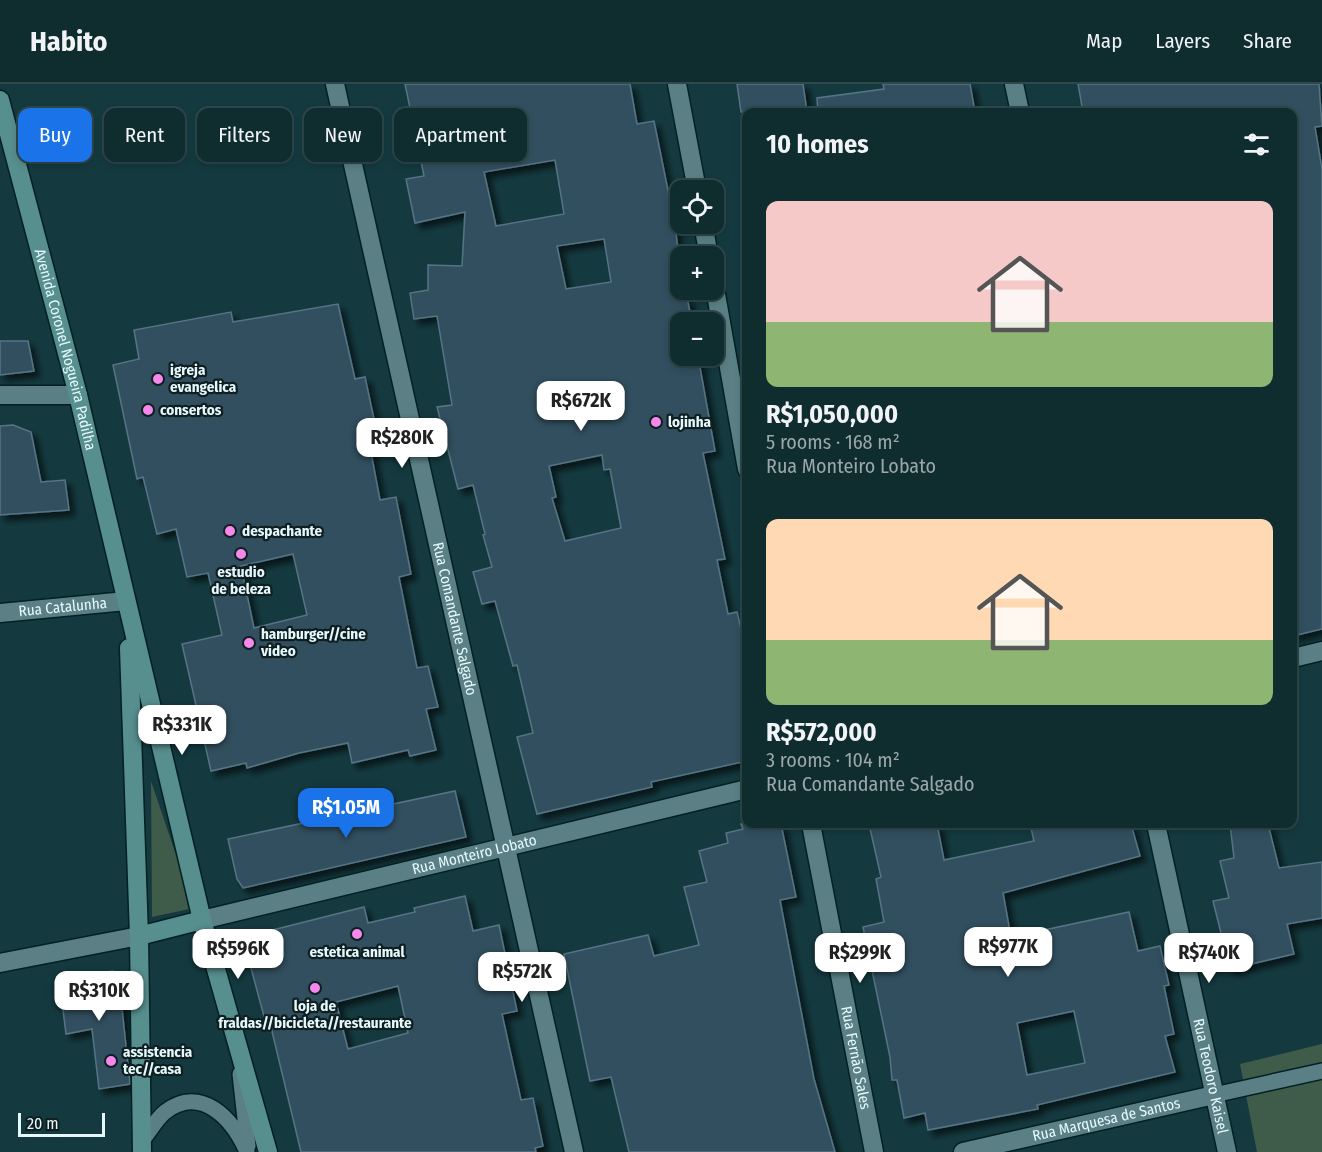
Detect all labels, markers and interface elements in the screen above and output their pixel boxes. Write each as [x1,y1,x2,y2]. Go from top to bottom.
text: Habito [30,25,108,58]
text: Map [1086,28,1122,54]
text: Layers [1155,28,1210,54]
text: Share [1243,28,1292,54]
chip: Buy [18,108,92,162]
chip: Rent [104,108,185,162]
chip: Filters [197,108,292,162]
chip: New [304,108,382,162]
chip: Apartment [394,108,527,162]
icon: filters [1240,128,1273,161]
text: 10 homes [766,129,869,160]
map controls [670,180,724,366]
button: locate [670,180,724,234]
icon: home [966,240,1074,348]
button: + [670,246,724,300]
street label: Avenida Coronel Nogueira Padilha [31,247,100,452]
button: − [670,312,724,366]
place label: igreja evangelica [170,361,237,396]
marker: igreja evangelica [151,372,165,386]
pin: R$672K [532,381,630,432]
text: R$672K [551,388,611,412]
text: R$1,050,000 [766,399,898,430]
place label: consertos [160,401,222,419]
marker: consertos [141,403,155,417]
place label: lojinha [668,413,712,431]
marker: lojinha [649,415,663,429]
pin: R$280K [353,418,451,469]
text: R$280K [370,425,434,449]
text: 5 rooms · 168 m² [766,430,900,454]
text: Rua Monteiro Lobato [766,454,936,478]
place label: despachante [242,522,323,540]
marker: despachante [223,524,237,538]
street label: Rua Comandante Salgado [429,540,481,697]
marker: estudio de beleza [234,547,248,561]
icon: home [966,558,1074,666]
place label: estudio de beleza [211,563,271,598]
street label: Rua Catalunha [18,594,108,620]
place label: hamburger//cine video [260,625,366,660]
marker: hamburger//cine video [242,636,256,650]
pin: R$331K [133,705,231,756]
text: R$331K [152,712,212,736]
text: R$572,000 [766,717,877,748]
text: 3 rooms · 104 m² [766,748,900,772]
text: Rua Comandante Salgado [766,772,975,796]
pin: R$1.05M [291,788,401,839]
text: R$1.05M [312,795,380,819]
street label: Rua Monteiro Lobato [410,831,538,878]
marker: estetica animal [350,927,364,941]
pin: R$977K [959,927,1057,978]
pin: R$596K [189,929,287,980]
pin: R$299K [811,933,909,984]
pin: R$740K [1160,933,1258,984]
text: R$977K [978,934,1038,958]
text: R$596K [207,936,269,960]
text: R$299K [829,940,891,964]
text: R$740K [1178,940,1240,964]
place label: estetica animal [310,943,405,961]
pin: R$572K [473,952,571,1003]
text: R$572K [492,959,552,983]
pin: R$310K [50,971,148,1022]
text: R$310K [68,978,130,1002]
marker: loja de fraldas//bicicleta//restaurante [308,981,322,995]
place label: loja de fraldas//bicicleta//restaurante [218,997,412,1032]
street label: Rua Fernão Sales [837,1005,875,1111]
street label: Rua Teodoro Kaisel [1189,1017,1232,1135]
place label: assistencia tec//casa [123,1043,193,1078]
marker: assistencia tec//casa [104,1054,118,1068]
street label: Rua Marquesa de Santos [1031,1094,1182,1145]
scale bar [18,1110,105,1138]
text: 20 m [27,1114,58,1133]

